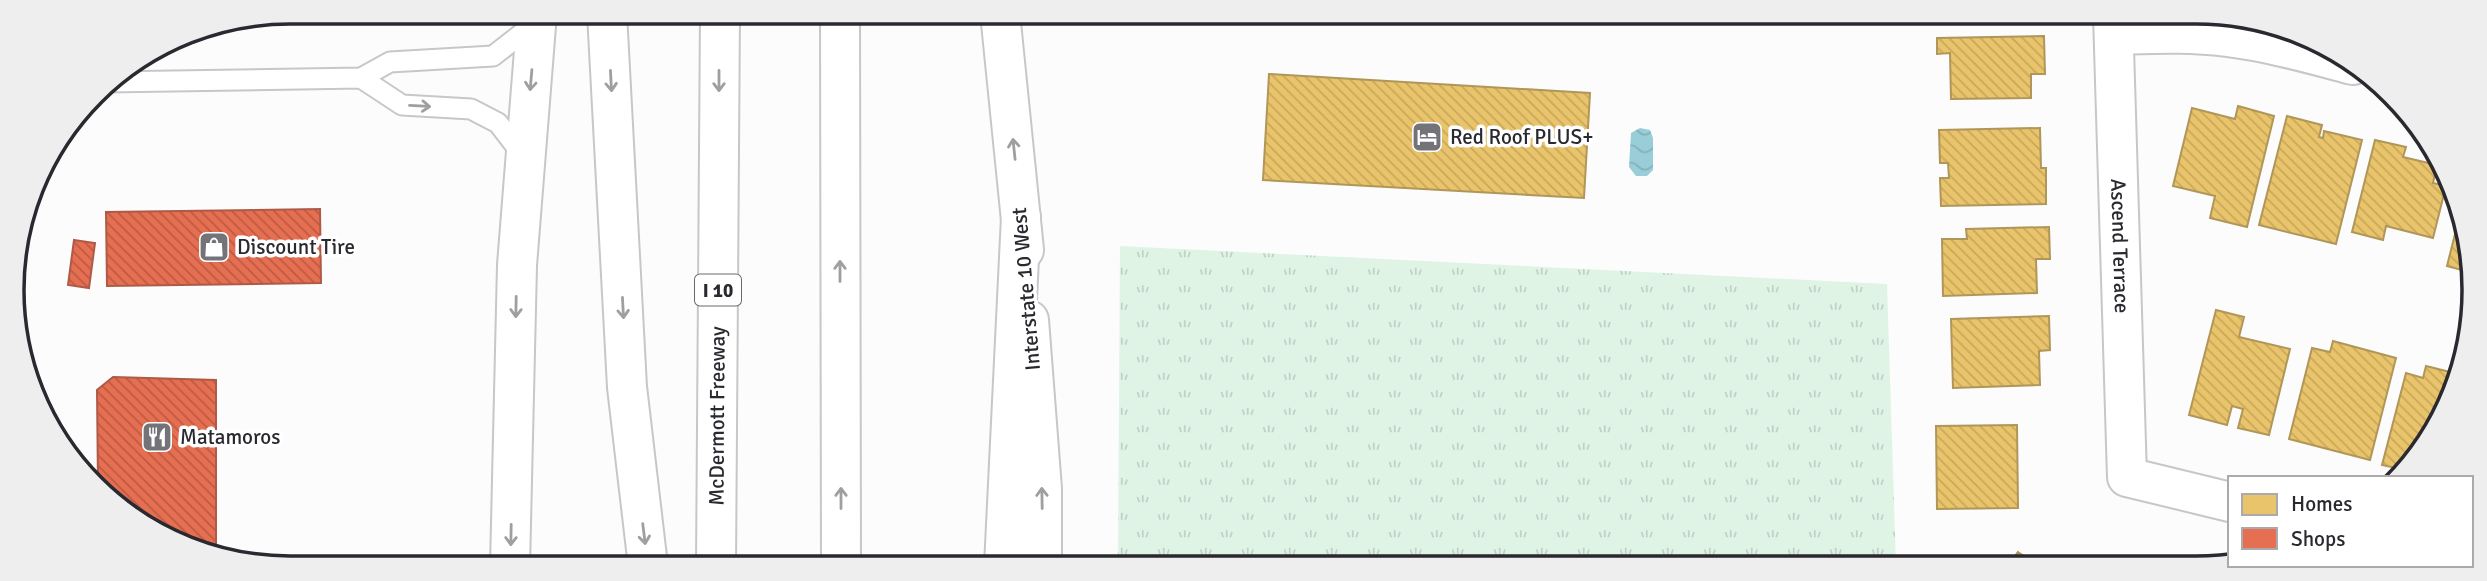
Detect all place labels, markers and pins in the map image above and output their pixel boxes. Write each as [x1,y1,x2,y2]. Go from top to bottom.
hotel icon: Red Roof PLUS+ [1410,120,1444,154]
place label: Red Roof PLUS+ [1450,124,1594,150]
shop icon: Discount Tire [197,230,231,264]
place label: Discount Tire [237,234,355,260]
restaurant icon: Matamoros [140,420,174,454]
place label: Matamoros [180,424,280,450]

